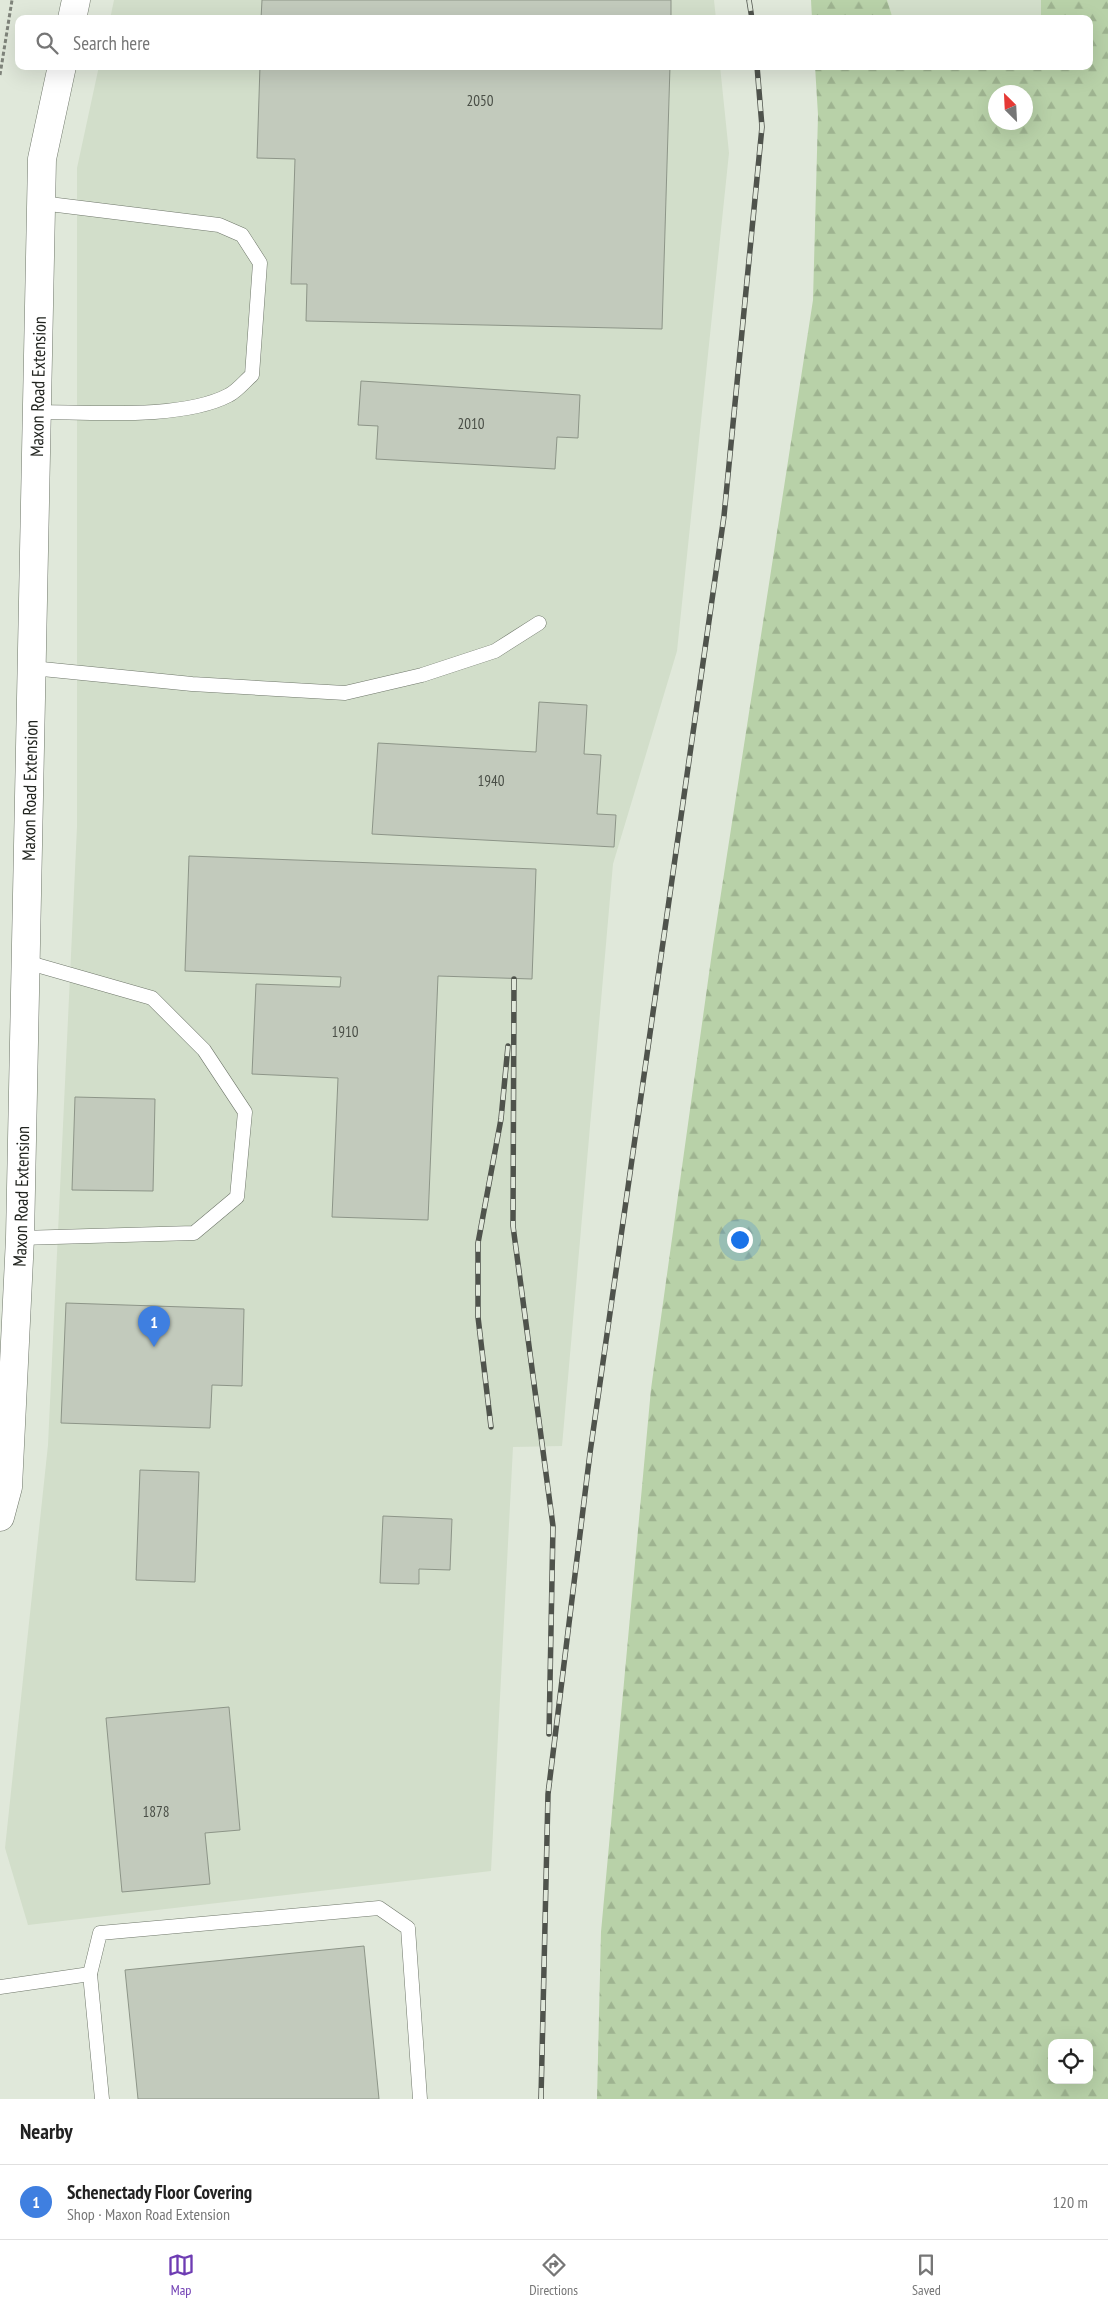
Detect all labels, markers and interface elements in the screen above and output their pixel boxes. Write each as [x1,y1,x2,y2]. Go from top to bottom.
search box [15,15,1093,70]
icon: search [33,29,61,57]
text: Search here [73,31,150,55]
north arrow [988,85,1033,130]
house number: 2050 [466,91,494,110]
street label: Maxon Road Extension [24,316,50,457]
house number: 2010 [457,414,485,433]
street label: Maxon Road Extension [16,720,42,861]
house number: 1940 [477,771,505,790]
house number: 1910 [331,1022,359,1041]
street label: Maxon Road Extension [7,1126,34,1267]
your location [727,1227,753,1253]
pin: 1 [138,1306,170,1347]
house number: 1878 [142,1802,170,1821]
map controls [1048,2039,1093,2084]
button: locate [1048,2039,1093,2084]
text: Nearby [20,2118,73,2145]
text: Schenectady Floor Covering [67,2180,252,2204]
text: 1 [32,2192,40,2212]
text: 120 m [1053,2192,1088,2212]
text: Shop · Maxon Road Extension [67,2204,230,2224]
tab: Map [167,2251,195,2299]
tab: Directions [529,2251,578,2299]
tab: Saved [912,2251,941,2299]

